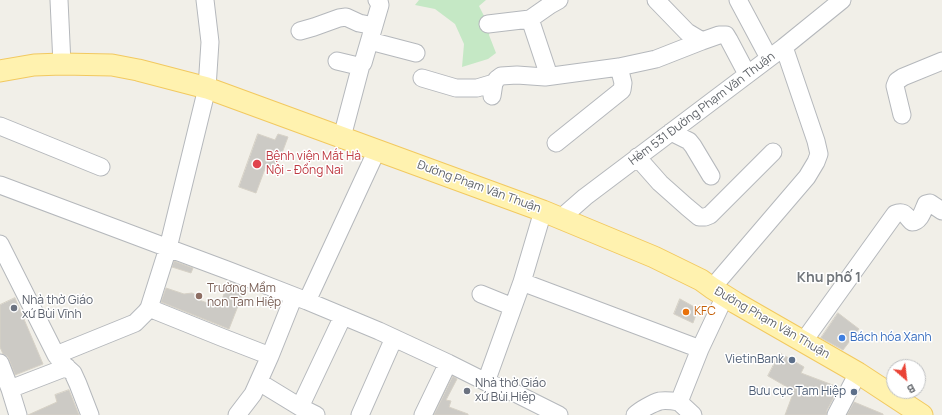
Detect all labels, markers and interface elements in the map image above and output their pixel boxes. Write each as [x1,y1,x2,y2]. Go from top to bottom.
street label: Hẻm 531 Đường Phạm Văn Thuận [626,49,778,169]
place label: Bệnh viện Mắt Hà Nội - Đồng Nai [266,150,361,178]
marker: Bệnh viện Mắt Hà Nội - Đồng Nai [251,158,263,170]
street label: Đường Phạm Văn Thuận [415,158,543,216]
district label: Khu phố 1 [797,270,861,286]
place label: Trường Mầm non Tam Hiệp [207,282,281,310]
street label: Đường Phạm Văn Thuận [712,284,832,362]
marker: Trường Mầm non Tam Hiệp [194,291,204,301]
place label: Nhà thờ Giáo xứ Bùi Vĩnh [22,294,93,322]
marker: Nhà thờ Giáo xứ Bùi Vĩnh [9,303,19,313]
place label: KFC [694,305,716,319]
marker: KFC [681,307,691,317]
place label: Bách hóa Xanh [850,331,932,345]
marker: Bách hóa Xanh [837,333,847,343]
place label: VietinBank [725,353,784,367]
marker: VietinBank [787,355,797,365]
north arrow [886,359,926,399]
place label: Nhà thờ Giáo xứ Bùi Hiệp [475,377,546,405]
text: B [905,381,918,397]
place label: Bưu cục Tam Hiệp [749,385,846,399]
marker: Nhà thờ Giáo xứ Bùi Hiệp [462,386,472,396]
marker: Bưu cục Tam Hiệp [849,387,859,397]

